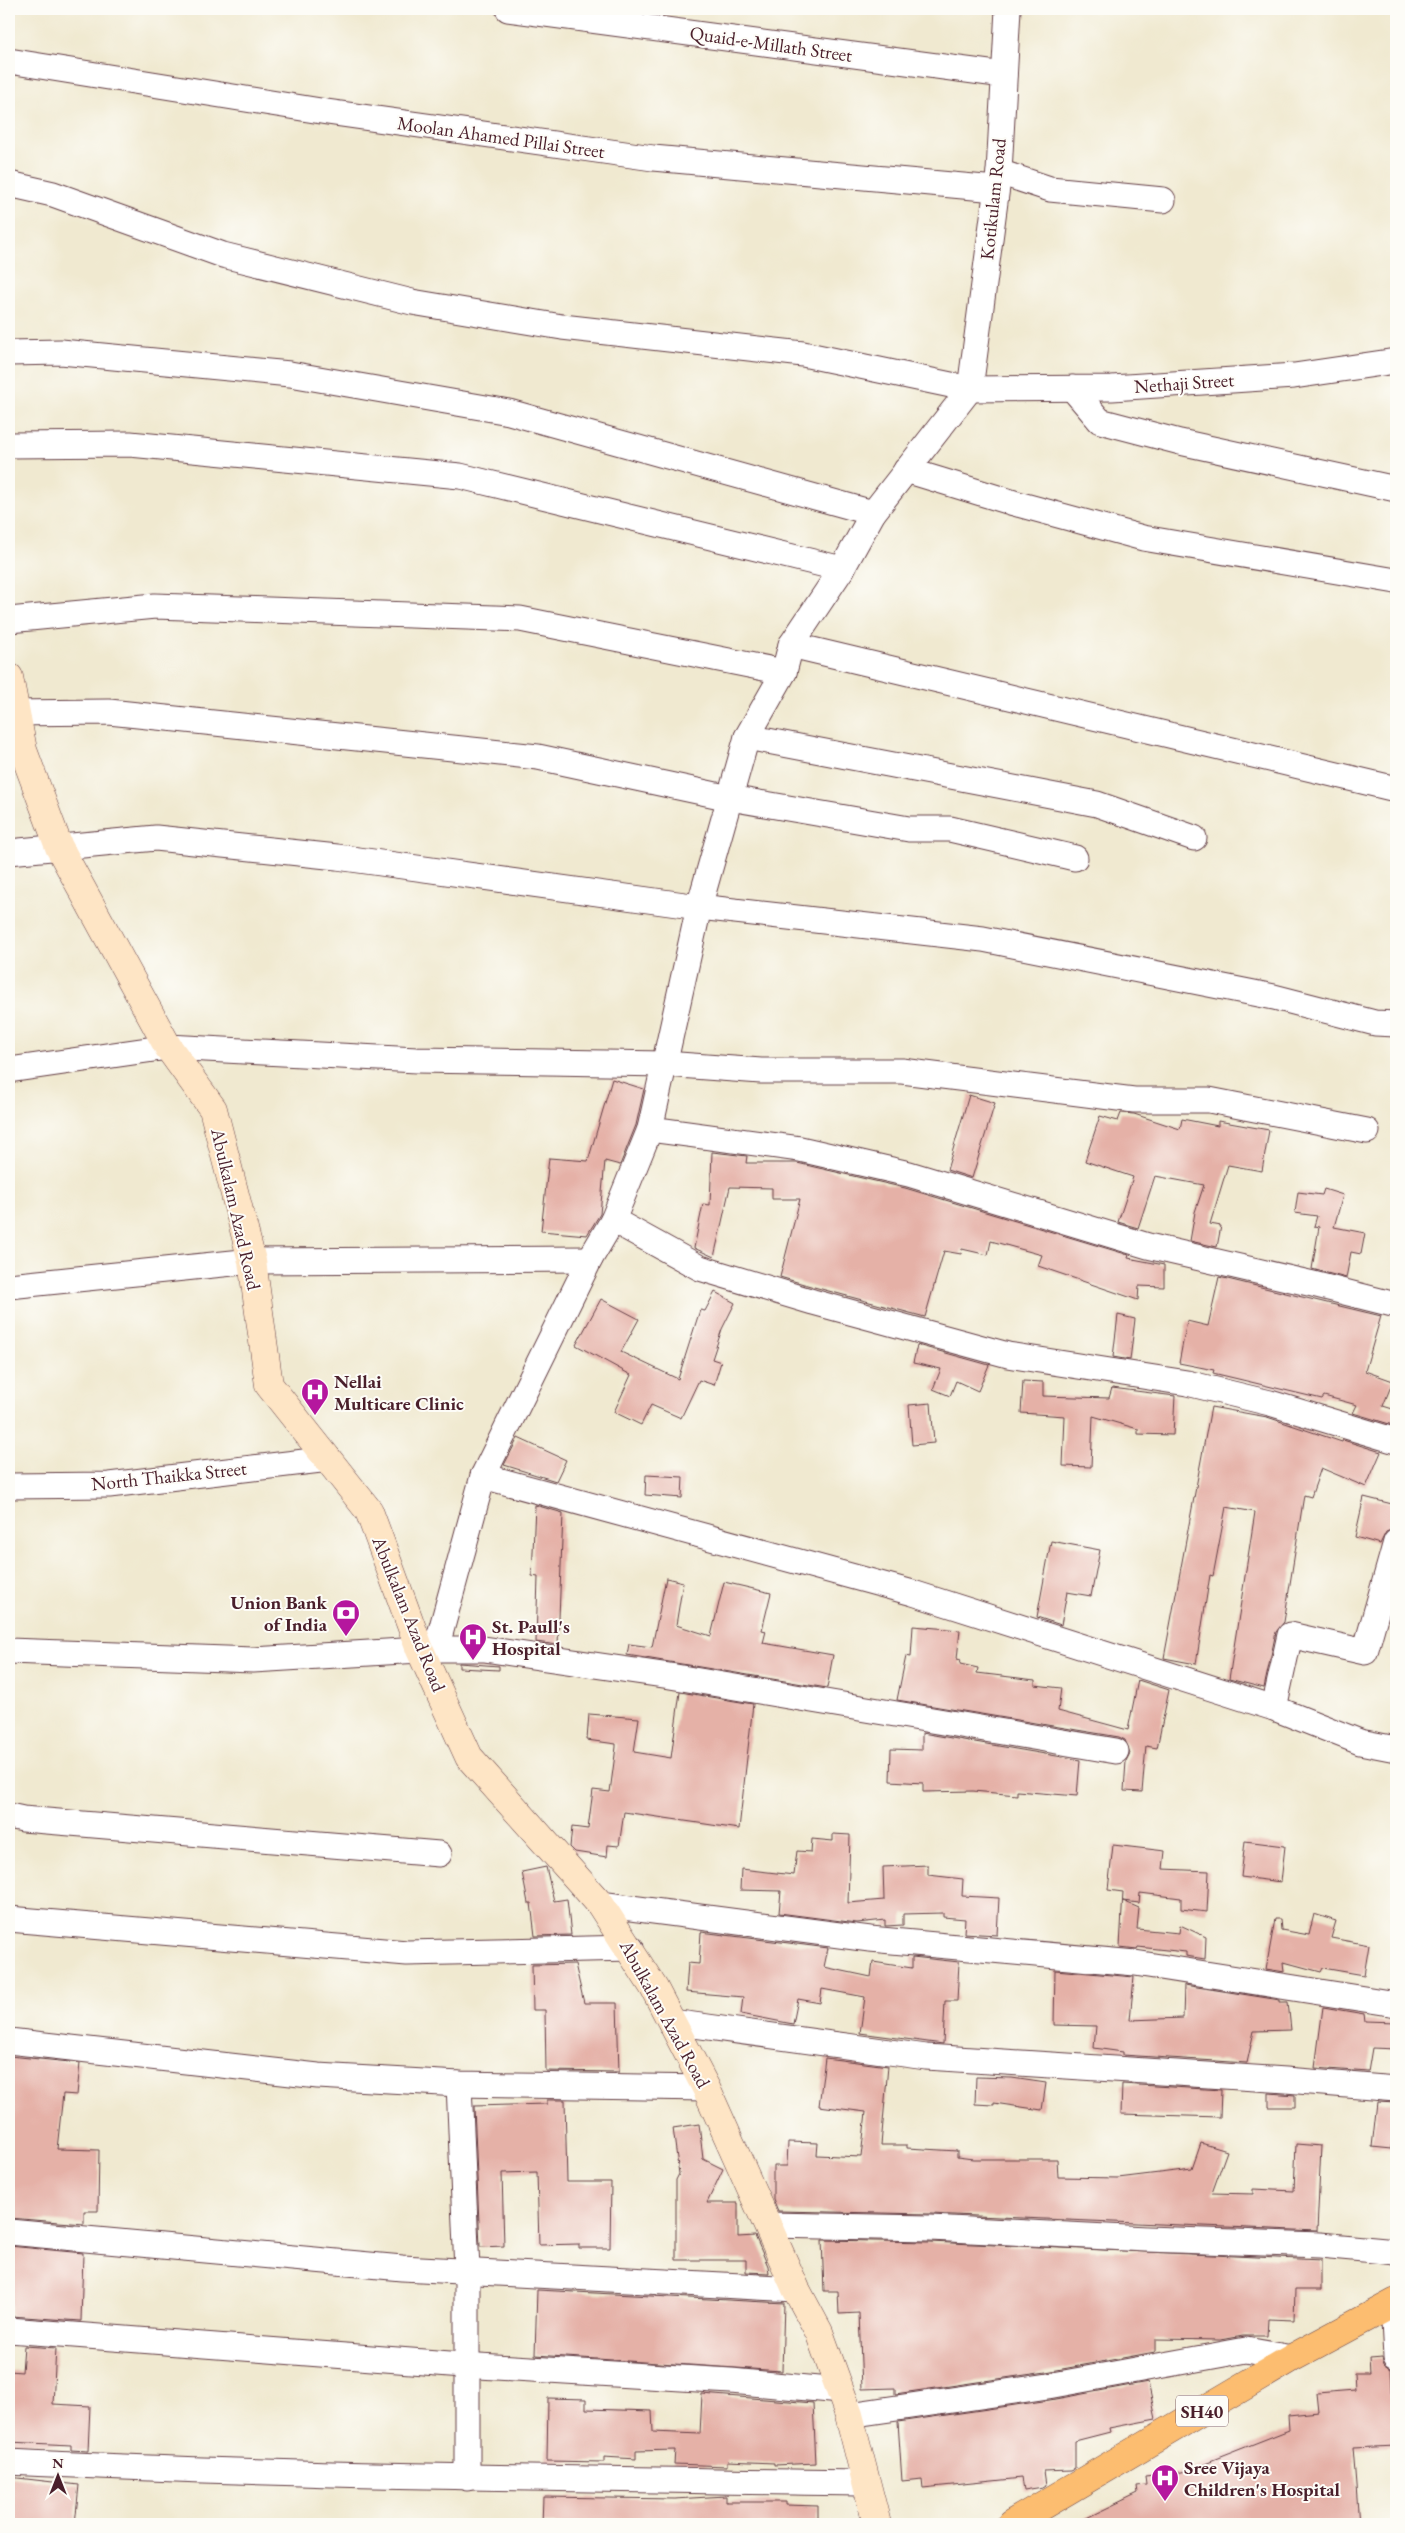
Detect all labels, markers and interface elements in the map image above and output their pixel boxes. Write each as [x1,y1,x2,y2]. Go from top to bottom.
street label: Quaid-e-Millath Street [688,20,854,68]
street label: Moolan Ahamed Pillai Street [396,110,606,164]
street label: Kotikulam Road [974,136,1012,261]
street label: Nethaji Street [1133,367,1235,399]
street label: Abulkalam Azad Road [205,1125,267,1293]
place label: Nellai Multicare Clinic [334,1369,464,1416]
hospital icon: Nellai Multicare Clinic [300,1377,330,1416]
street label: North Thaikka Street [90,1455,248,1497]
street label: Abulkalam Azad Road [366,1532,452,1696]
place label: Union Bank of India [231,1590,328,1637]
bank icon: Union Bank of India [331,1598,361,1637]
place label: St. Paull's Hospital [492,1614,570,1661]
hospital icon: St. Paull's Hospital [458,1622,488,1661]
street label: Abulkalam Azad Road [613,1935,716,2093]
road number: SH40 [1176,2396,1228,2426]
north arrow [32,2450,82,2500]
text: N [52,2454,64,2472]
place label: Sree Vijaya Children's Hospital [1184,2455,1341,2502]
hospital icon: Sree Vijaya Children's Hospital [1150,2463,1180,2502]

